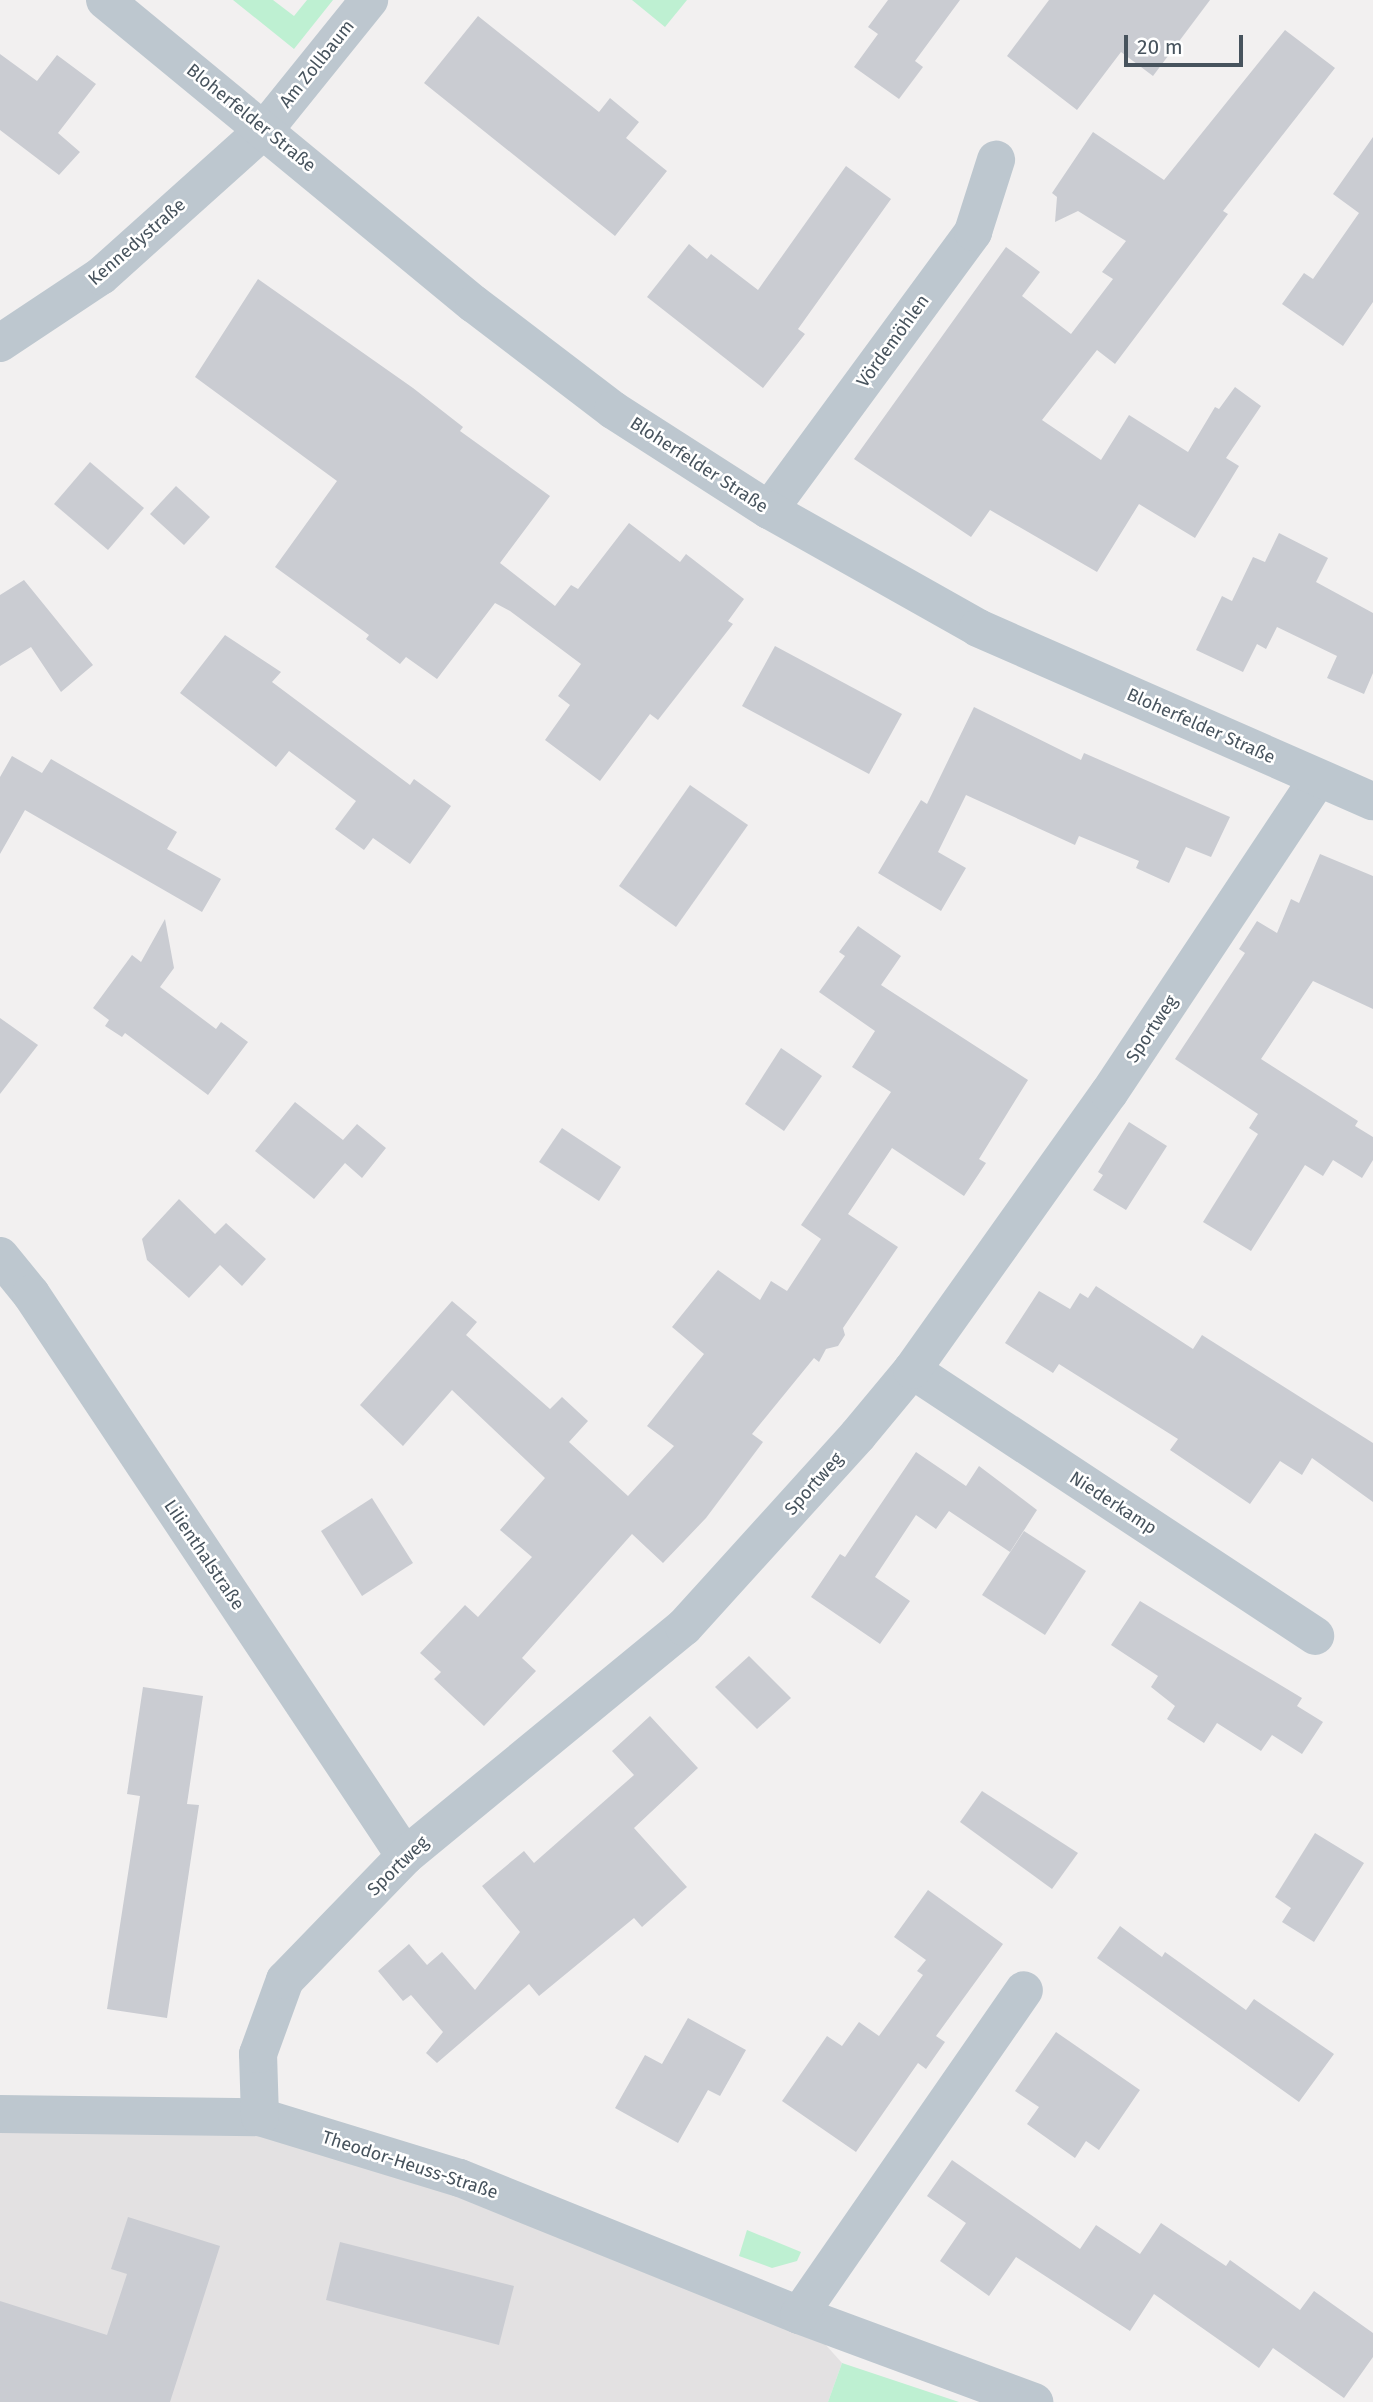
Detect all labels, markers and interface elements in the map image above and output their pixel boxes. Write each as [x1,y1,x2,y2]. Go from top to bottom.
street label: Am Zollbaum [275,16,359,112]
scale bar [1128,21,1247,65]
text: 20 m [1137,34,1183,60]
street label: Bloherfelder Straße [182,59,320,177]
street label: Kennedystraße [84,194,190,290]
street label: Vördemöhlen [852,291,934,391]
street label: Bloherfelder Straße [626,412,772,518]
street label: Bloherfelder Straße [1124,684,1278,768]
street label: Sportweg [1122,991,1182,1067]
street label: Sportweg [780,1448,848,1520]
street label: Niederkamp [1065,1467,1161,1539]
street label: Lilienthalstraße [159,1496,249,1614]
street label: Sportweg [363,1832,433,1900]
street label: Theodor-Heuss-Straße [319,2126,501,2204]

